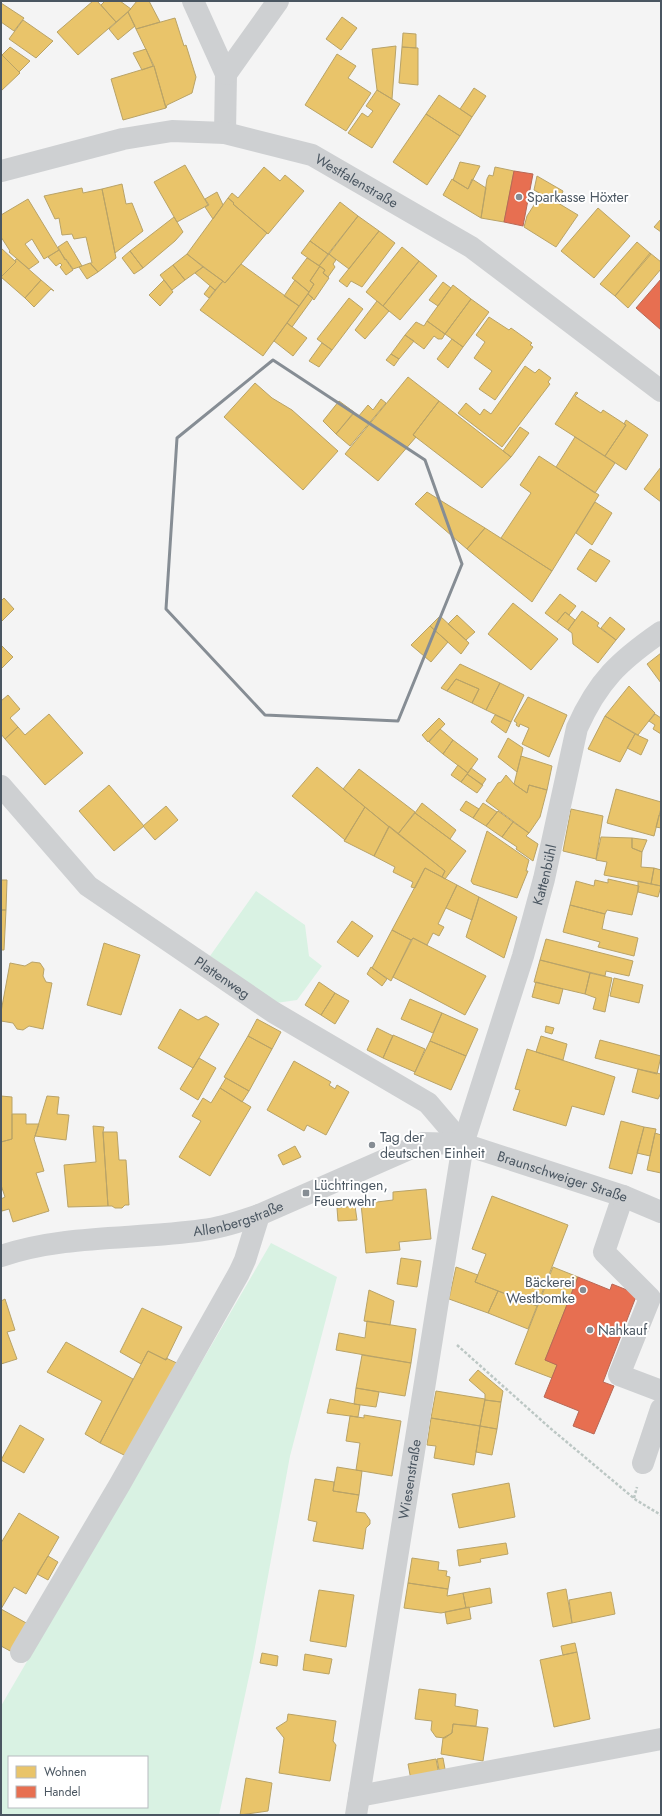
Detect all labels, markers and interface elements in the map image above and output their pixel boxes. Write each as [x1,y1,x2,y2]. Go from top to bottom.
street label: Westfalenstraße [311,149,402,213]
place label: Sparkasse Höxter [527,187,629,207]
marker: Sparkasse Höxter [514,192,524,202]
street label: Kattenbühl [527,842,561,907]
street label: Plattenweg [190,951,254,1004]
place label: Tag der deutschen Einheit [380,1127,485,1163]
marker: Tag der deutschen Einheit [367,1140,377,1150]
street label: Braunschweiger Straße [495,1146,631,1207]
place label: Lüchtringen, Feuerwehr [314,1175,388,1211]
marker: Lüchtringen, Feuerwehr [301,1188,311,1198]
street label: Allenbergstraße [192,1196,287,1241]
place label: Bäckerei Westbomke [506,1272,575,1308]
marker: Bäckerei Westbomke [578,1285,588,1295]
place label: Nahkauf [598,1320,648,1340]
marker: Nahkauf [585,1325,595,1335]
street label: Wiesenstraße [393,1438,426,1521]
legend [8,1756,148,1808]
text: Wohnen [44,1763,87,1781]
text: Handel [44,1783,80,1801]

